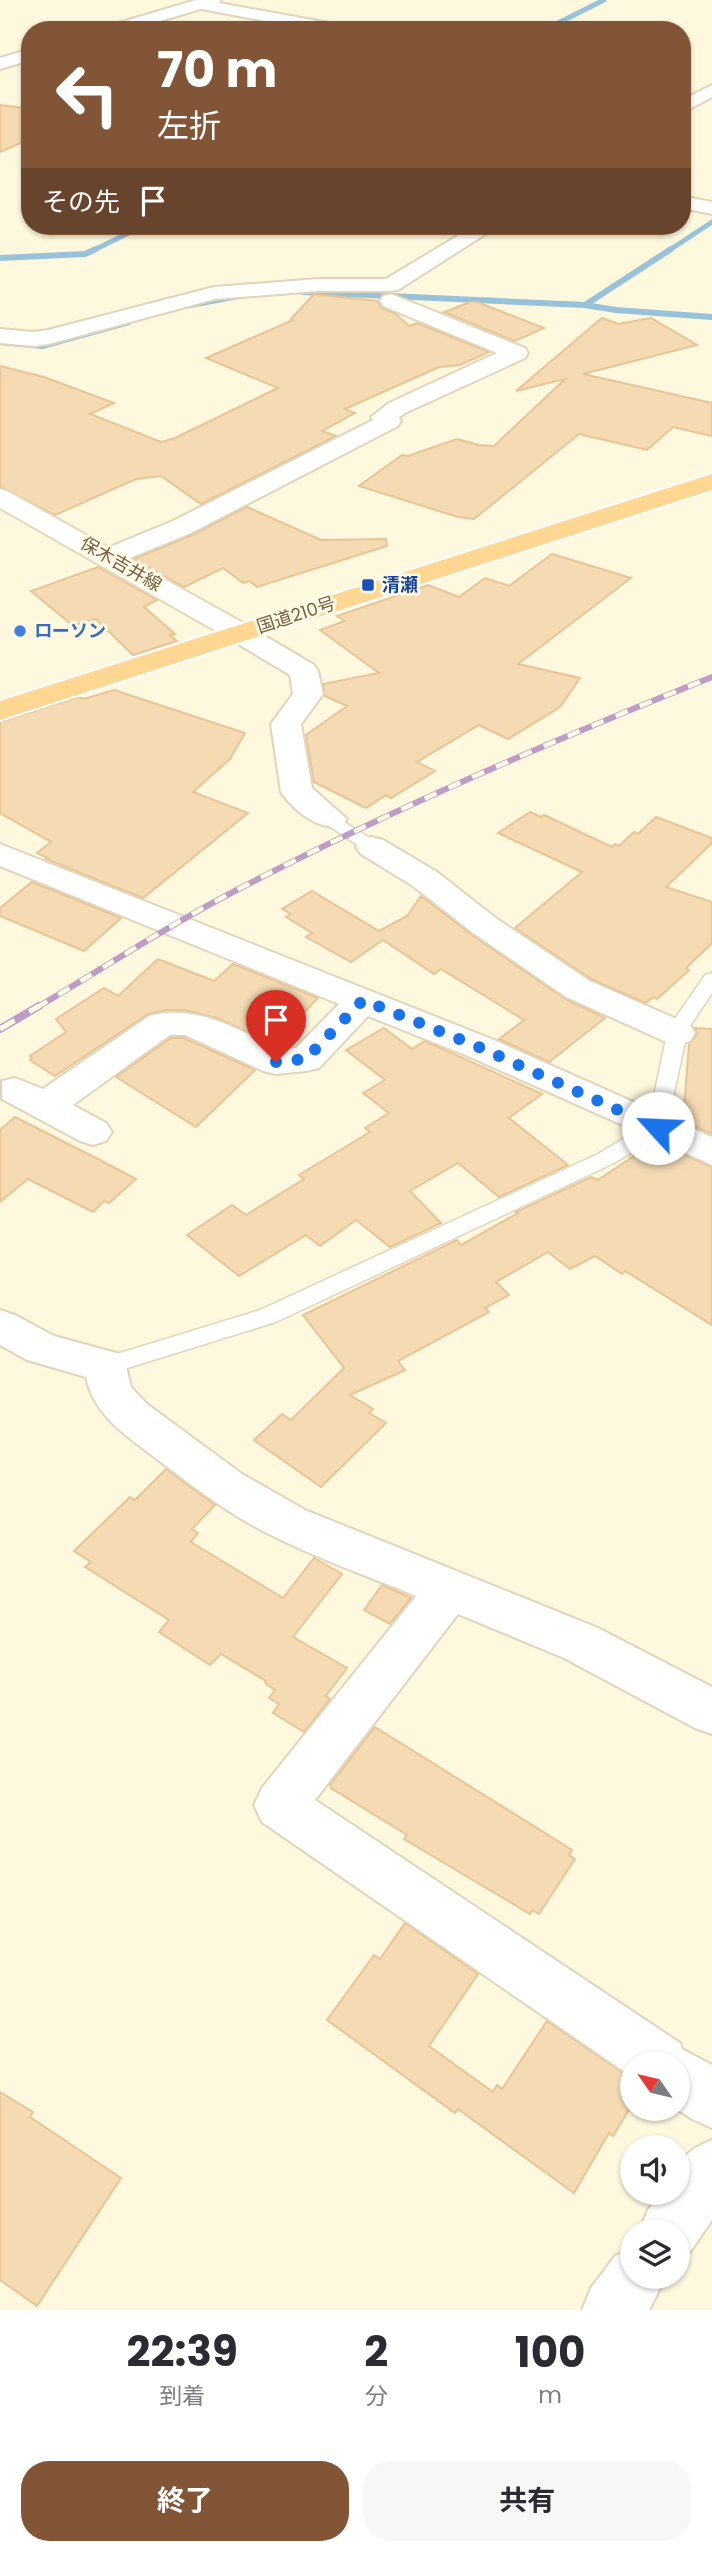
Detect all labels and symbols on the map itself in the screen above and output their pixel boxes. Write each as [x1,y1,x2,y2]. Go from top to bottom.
street label: 保木吉井線 [76,530,166,597]
place label: 清瀬 [382,572,418,597]
marker: 清瀬 [360,577,376,593]
street label: 国道210号 [253,590,338,639]
place label: ローソン [34,618,106,643]
marker: ローソン [12,623,28,639]
pin [246,990,306,1062]
position arrow [621,1091,695,1165]
north arrow [620,2051,690,2121]

